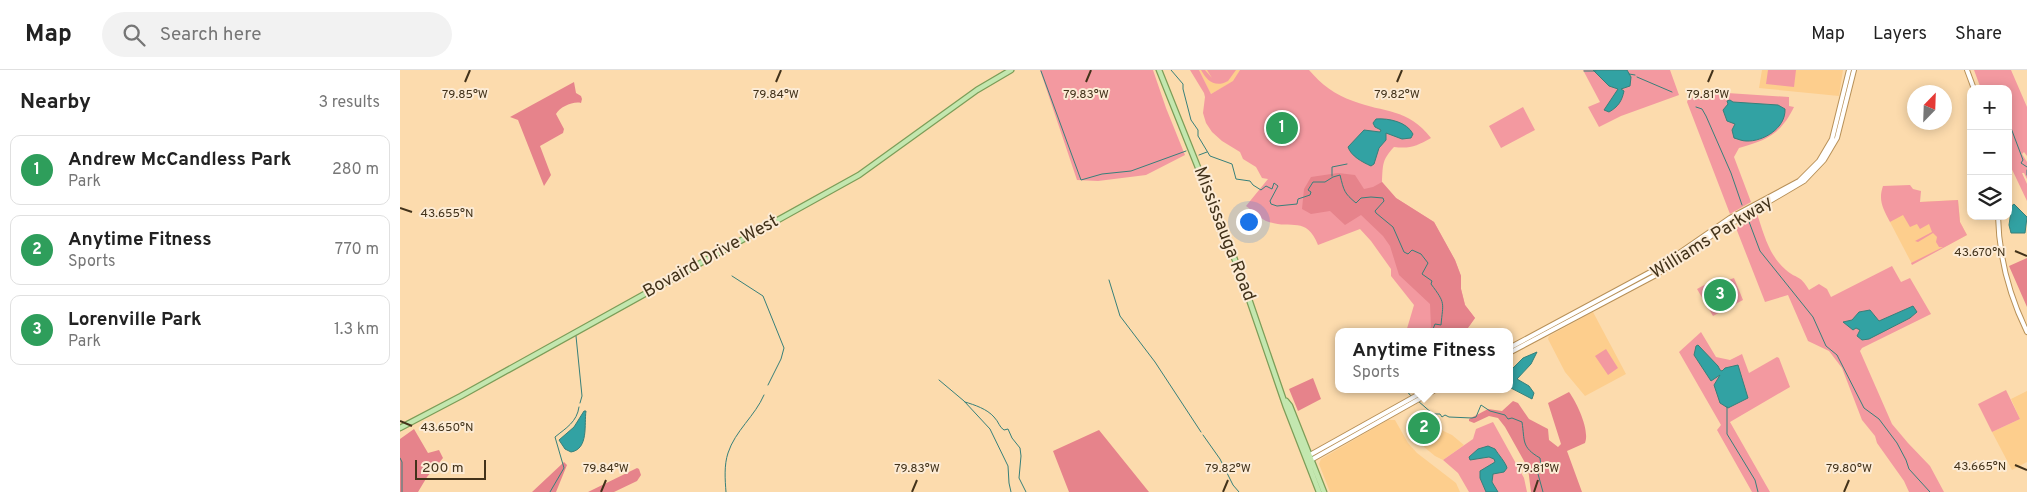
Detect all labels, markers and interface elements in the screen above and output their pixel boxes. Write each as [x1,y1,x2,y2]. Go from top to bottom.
search box [102,12,452,57]
text: Map [25,20,72,50]
icon: search [120,21,148,49]
text: Search here [160,23,261,47]
text: Map [1811,23,1845,46]
text: Layers [1873,23,1927,46]
text: Share [1955,23,2002,46]
north arrow [1907,85,1952,130]
map controls [1967,85,2012,220]
button: + [1967,85,2012,130]
text: 79.85°W [442,87,488,103]
text: 79.84°W [753,87,799,103]
text: 79.83°W [1063,87,1109,103]
text: 79.82°W [1374,87,1420,103]
text: 79.81°W [1687,87,1729,103]
text: Nearby [20,89,91,116]
text: 3 results [318,93,380,113]
pin: 1 [1266,109,1298,147]
button: − [1967,130,2012,175]
text: Andrew McCandless Park [68,148,292,172]
text: 1 [34,160,40,180]
text: 280 m [332,160,379,180]
street label: Mississauga Road [1188,163,1260,305]
text: Park [68,172,101,192]
button: layers [1967,175,2012,220]
street label: Williams Parkway [1647,191,1777,285]
text: 43.655°N [421,206,473,222]
your location [1236,209,1262,235]
street label: Bovaird Drive West [639,210,783,304]
text: Anytime Fitness [68,228,212,252]
text: 2 [32,240,42,260]
text: 770 m [335,240,379,260]
text: 43.670°N [1954,245,2006,261]
text: Sports [68,252,116,272]
pin: 3 [1704,276,1736,314]
text: Lorenville Park [68,308,202,332]
text: 3 [32,320,42,340]
text: 1.3 km [334,320,379,340]
popup [1335,328,1513,393]
text: Park [68,332,101,352]
text: Anytime Fitness [1352,339,1496,363]
text: Sports [1352,363,1400,383]
pin: 2 [1408,409,1440,447]
text: 43.650°N [420,420,474,436]
scale bar [415,457,486,480]
text: 43.665°N [1954,459,2006,475]
text: 200 m [422,460,464,477]
text: 79.84°W [583,461,629,477]
text: 79.83°W [894,461,940,477]
text: 79.82°W [1205,461,1251,477]
text: 79.81°W [1517,461,1559,477]
text: 79.80°W [1826,461,1872,477]

